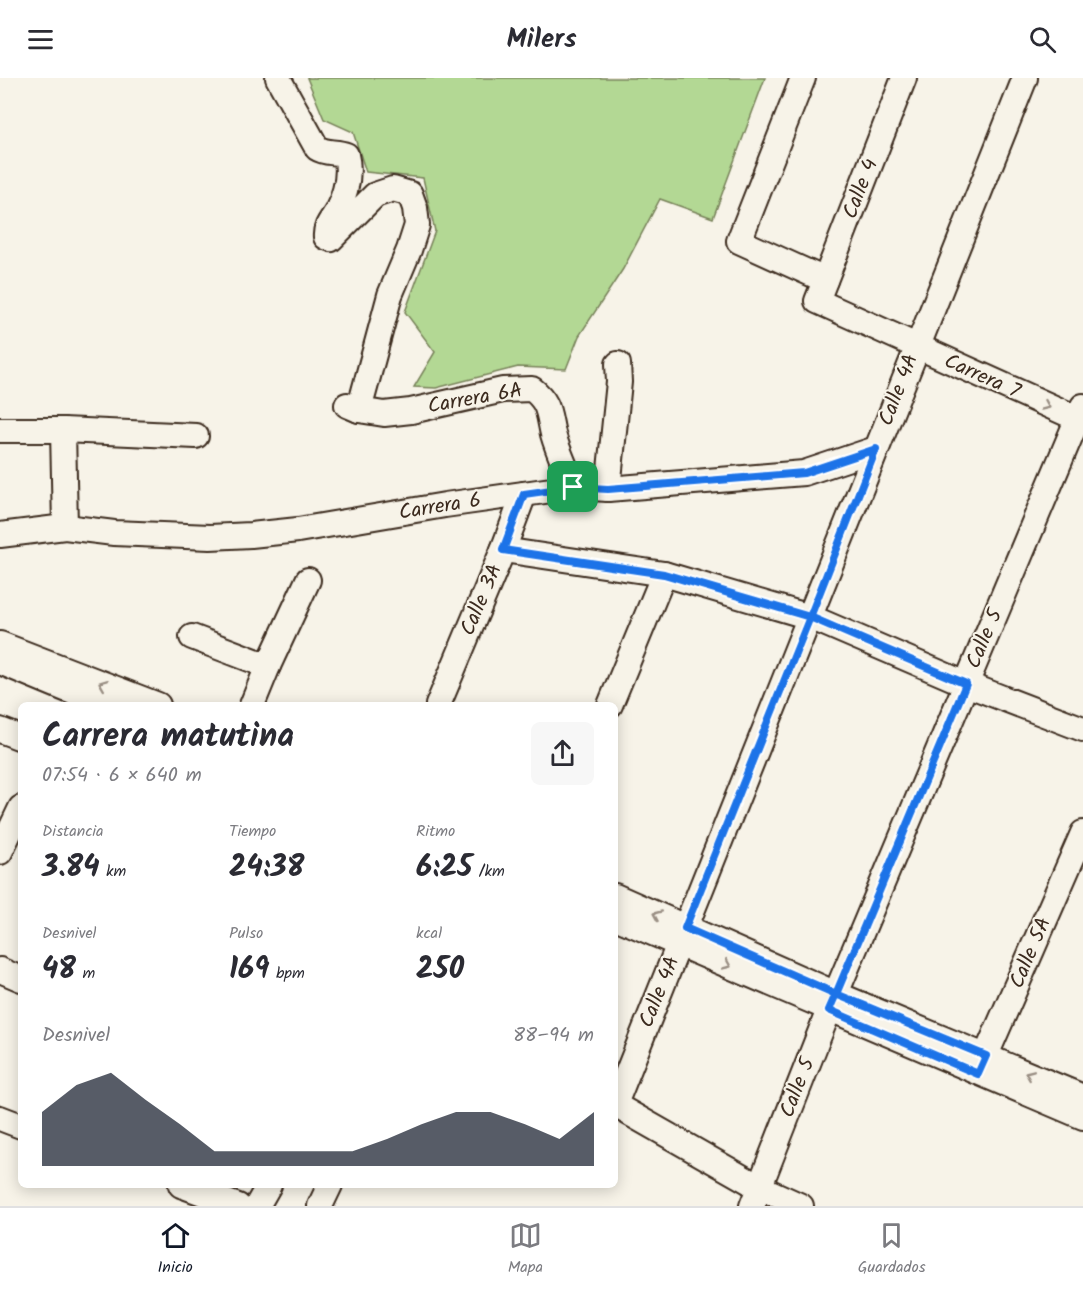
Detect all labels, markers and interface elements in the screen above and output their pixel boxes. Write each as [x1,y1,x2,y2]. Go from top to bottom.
text: Milers [506,18,577,61]
icon: menu [24,23,57,56]
icon: search [1026,23,1059,56]
street label: Calle 4 [834,154,888,224]
street label: Carrera 7 [938,346,1027,409]
street label: Calle 4A [870,349,928,431]
street label: Carrera 6A [425,374,525,424]
one-way arrow [1040,398,1051,410]
pin [547,461,598,512]
icon: arrive [556,470,589,503]
street label: Carrera 6 [397,484,483,530]
street label: Calle 3A [452,559,512,641]
street label: Calle 5 [958,602,1013,674]
one-way arrow [99,678,109,691]
text: Carrera matutina [42,711,294,764]
button: share [531,722,594,785]
text: 07:54 · 6 × 640 m [42,760,202,792]
text: Distancia [42,819,104,844]
text: Tiempo [229,819,276,844]
text: Ritmo [416,819,455,844]
text: 3.84 [42,844,100,892]
text: 24:38 [229,844,304,892]
text: 6:25 [416,844,472,892]
text: km [100,859,126,884]
text: /km [472,859,505,884]
one-way arrow [652,910,663,922]
street label: Calle 5A [1001,912,1061,994]
text: Desnivel [42,921,97,946]
text: Pulso [229,921,263,946]
text: kcal [416,921,442,946]
text: 48 [42,946,76,994]
text: 169 [229,946,270,994]
text: 250 [416,946,464,994]
street label: Calle 4A [631,951,689,1033]
one-way arrow [720,958,731,970]
text: m [76,961,95,986]
text: bpm [270,961,305,986]
text: Desnivel [42,1020,110,1052]
text: 88–94 m [513,1020,594,1052]
street label: Calle 5 [772,1052,825,1123]
one-way arrow [1024,1069,1035,1081]
tab: Inicio [157,1219,193,1280]
tab: Mapa [508,1219,543,1280]
tab: Guardados [858,1219,926,1280]

